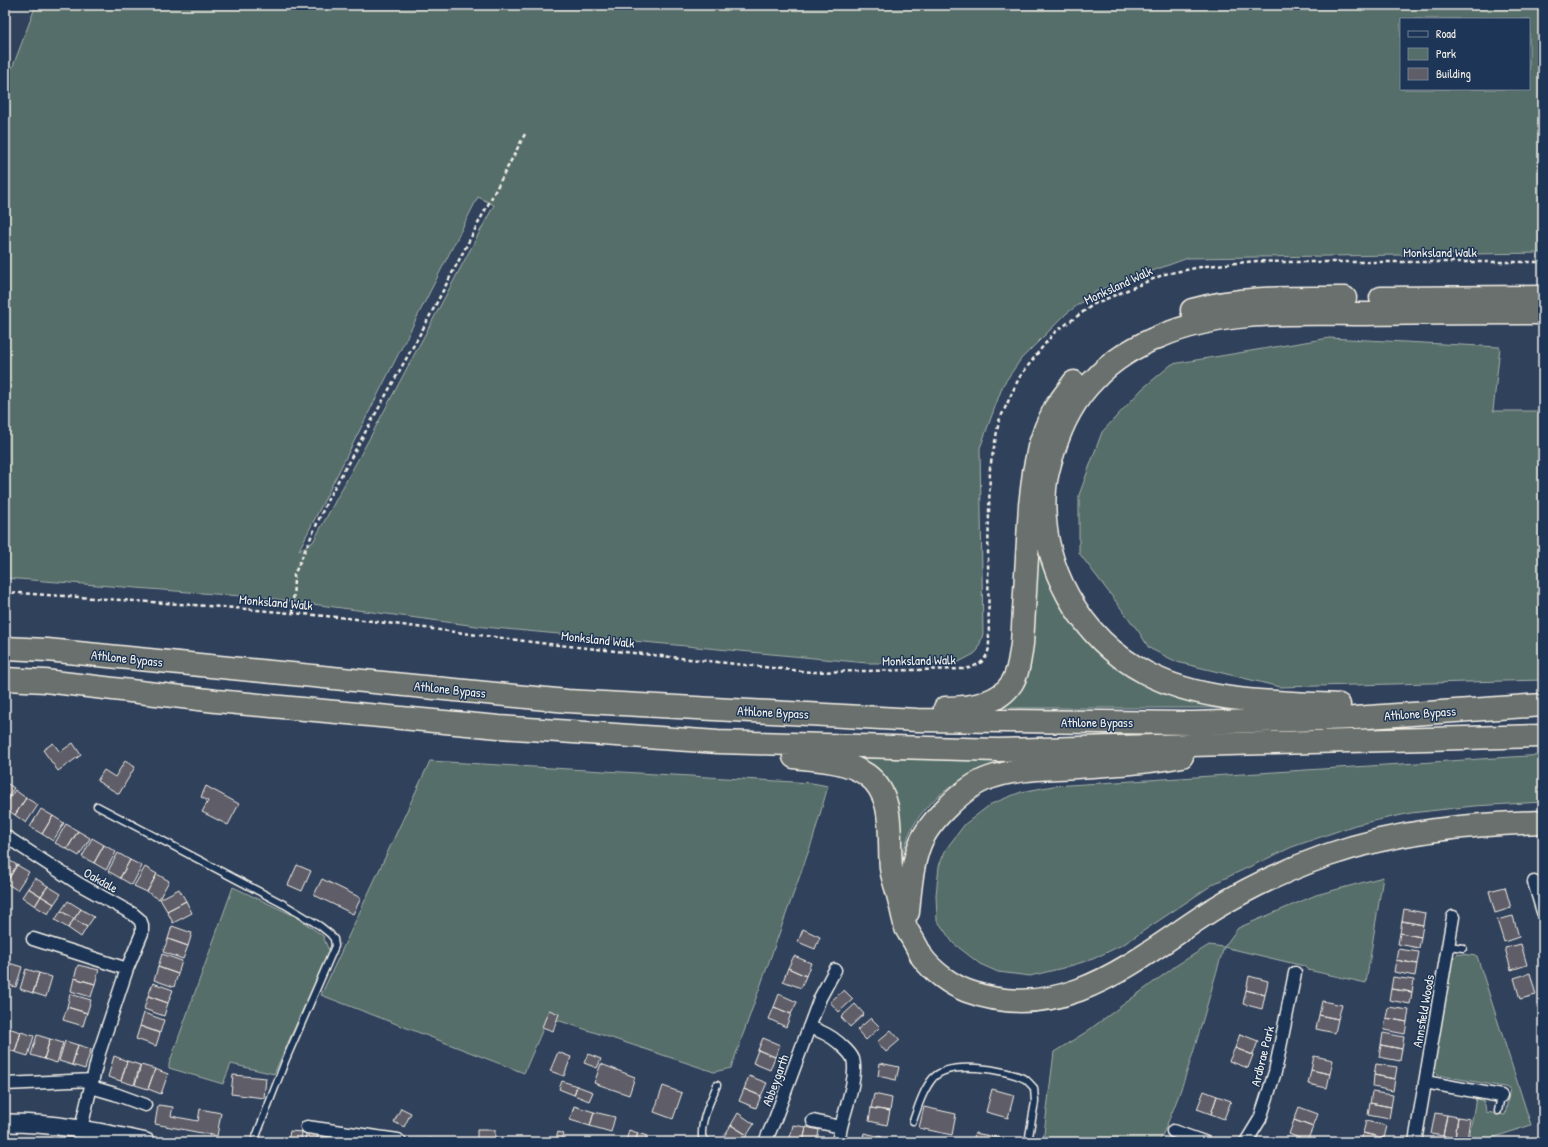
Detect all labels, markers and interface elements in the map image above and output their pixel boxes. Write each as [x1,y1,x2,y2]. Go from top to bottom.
legend [1400,18,1530,90]
text: Road [1436,25,1456,42]
text: Park [1436,45,1456,62]
text: Building [1436,65,1471,82]
street label: Monksland Walk [1403,243,1477,261]
street label: Monksland Walk [1081,261,1156,309]
street label: Monksland Walk [239,590,314,614]
street label: Monksland Walk [560,626,636,652]
street label: Athlone Bypass [90,645,164,671]
street label: Monksland Walk [882,650,957,670]
street label: Athlone Bypass [413,676,487,702]
street label: Athlone Bypass [737,701,809,723]
street label: Athlone Bypass [1384,702,1456,724]
street label: Athlone Bypass [1061,713,1133,731]
street label: Oakdale [81,863,121,897]
street label: Annsfield Woods [1408,973,1438,1049]
street label: Ardbrae Park [1246,1023,1278,1088]
street label: Abbeygarth [757,1051,793,1108]

